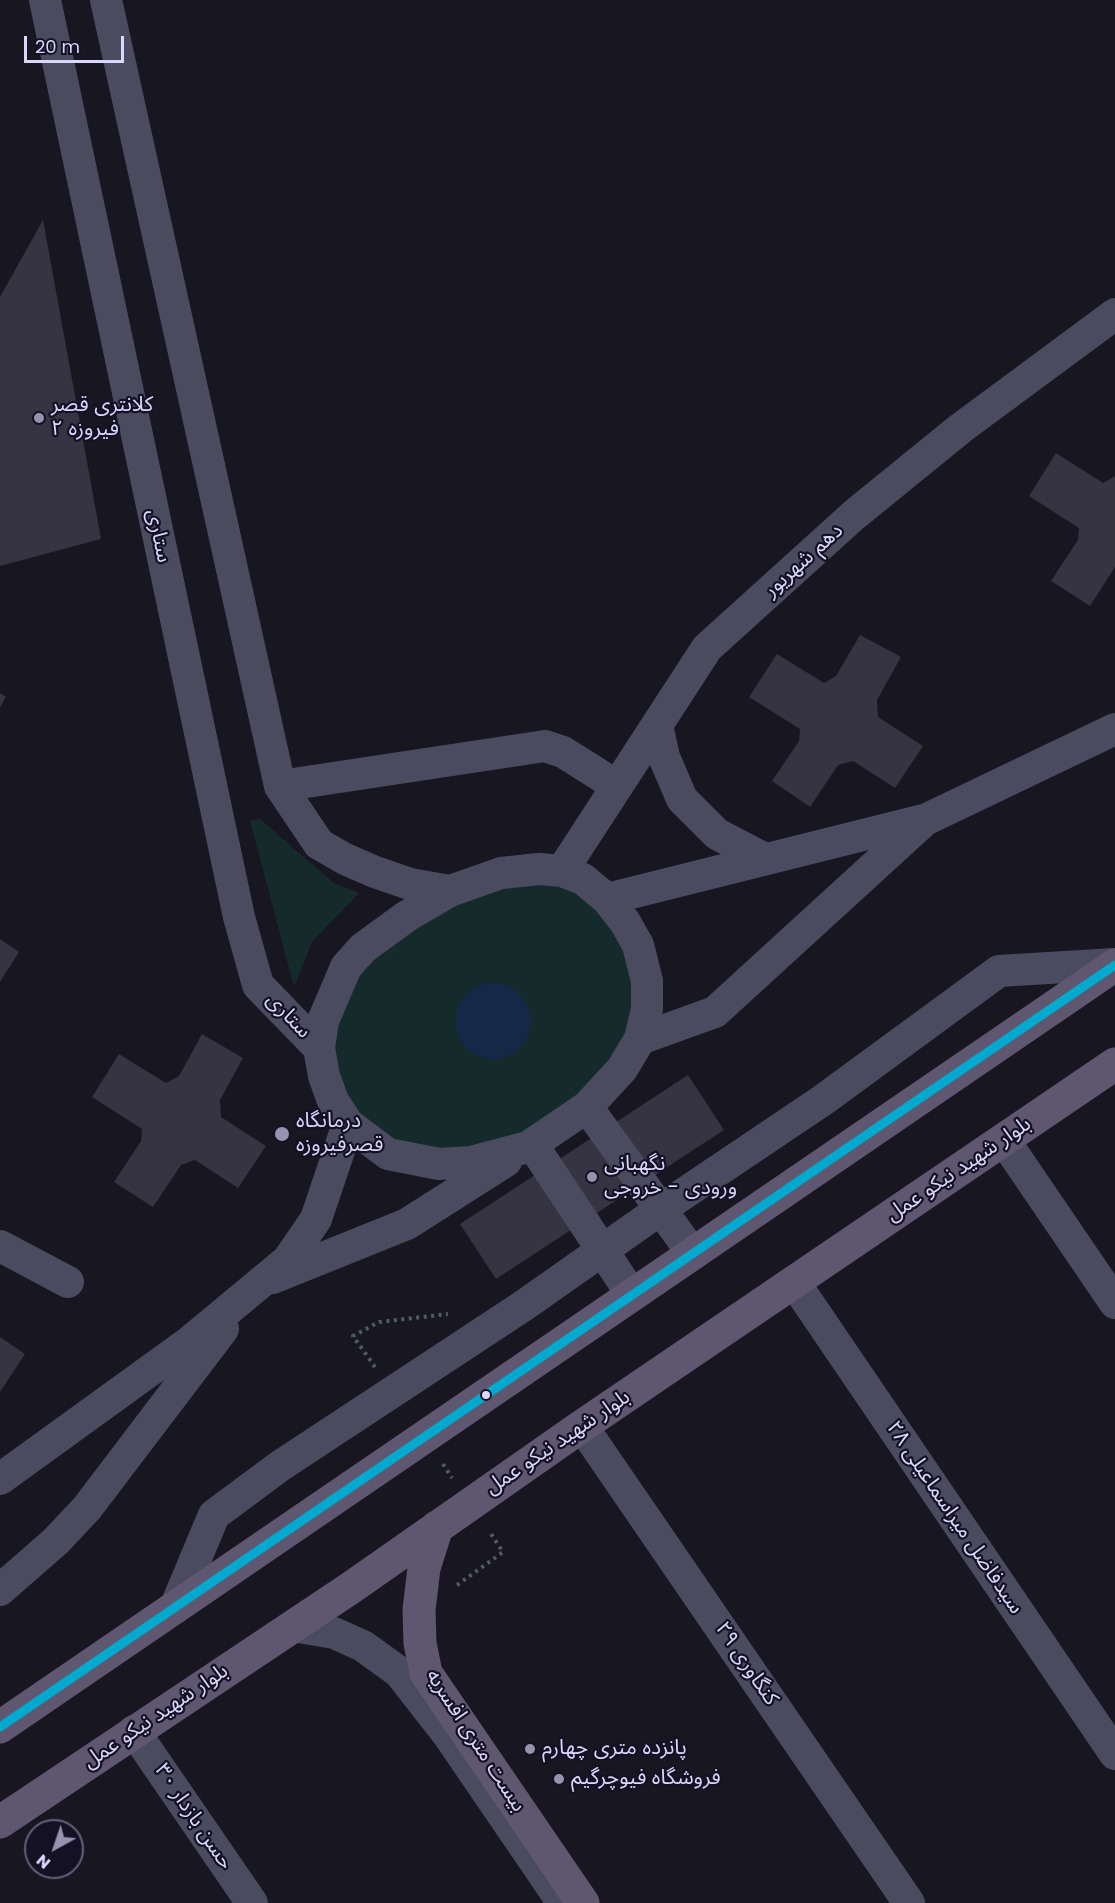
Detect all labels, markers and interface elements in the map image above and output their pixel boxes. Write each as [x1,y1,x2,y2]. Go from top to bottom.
scale bar [27,24,128,62]
text: 20 m [35,34,80,59]
place label: کلانتری قصر فیروزه ۲ [51,393,153,443]
marker: کلانتری قصر فیروزه ۲ [32,411,46,425]
street label: ستاری [140,507,176,565]
street label: دهم شهریور [759,519,849,603]
street label: ستاری [260,988,316,1044]
place label: درمانگاه قصرفیروزه [296,1109,383,1159]
street label: بلوار شهید نیکو عمل [882,1112,1036,1228]
marker: درمانگاه قصرفیروزه [273,1125,291,1143]
place label: نگهبانی ورودی - خروجی [604,1152,737,1202]
marker: نگهبانی ورودی - خروجی [585,1170,599,1184]
street label: بلوار شهید نیکو عمل [481,1385,635,1501]
unlabelled marker [480,1389,492,1401]
street label: سیدفاضل میراسماعیلی ۲۸ [880,1417,1028,1619]
street label: کنگاوری ۲۹ [709,1617,783,1711]
street label: بلوار شهید نیکو عمل [79,1659,233,1775]
street label: بیست متری افسریه [419,1665,531,1817]
place label: پانزده متری چهارم [542,1736,687,1762]
marker: پانزده متری چهارم [523,1742,537,1756]
street label: حسن بازدار ۳۰ [148,1759,238,1875]
place label: فروشگاه فیوچرگیم [571,1766,721,1792]
marker: فروشگاه فیوچرگیم [552,1772,566,1786]
north arrow [24,1819,84,1879]
text: N [31,1849,55,1874]

